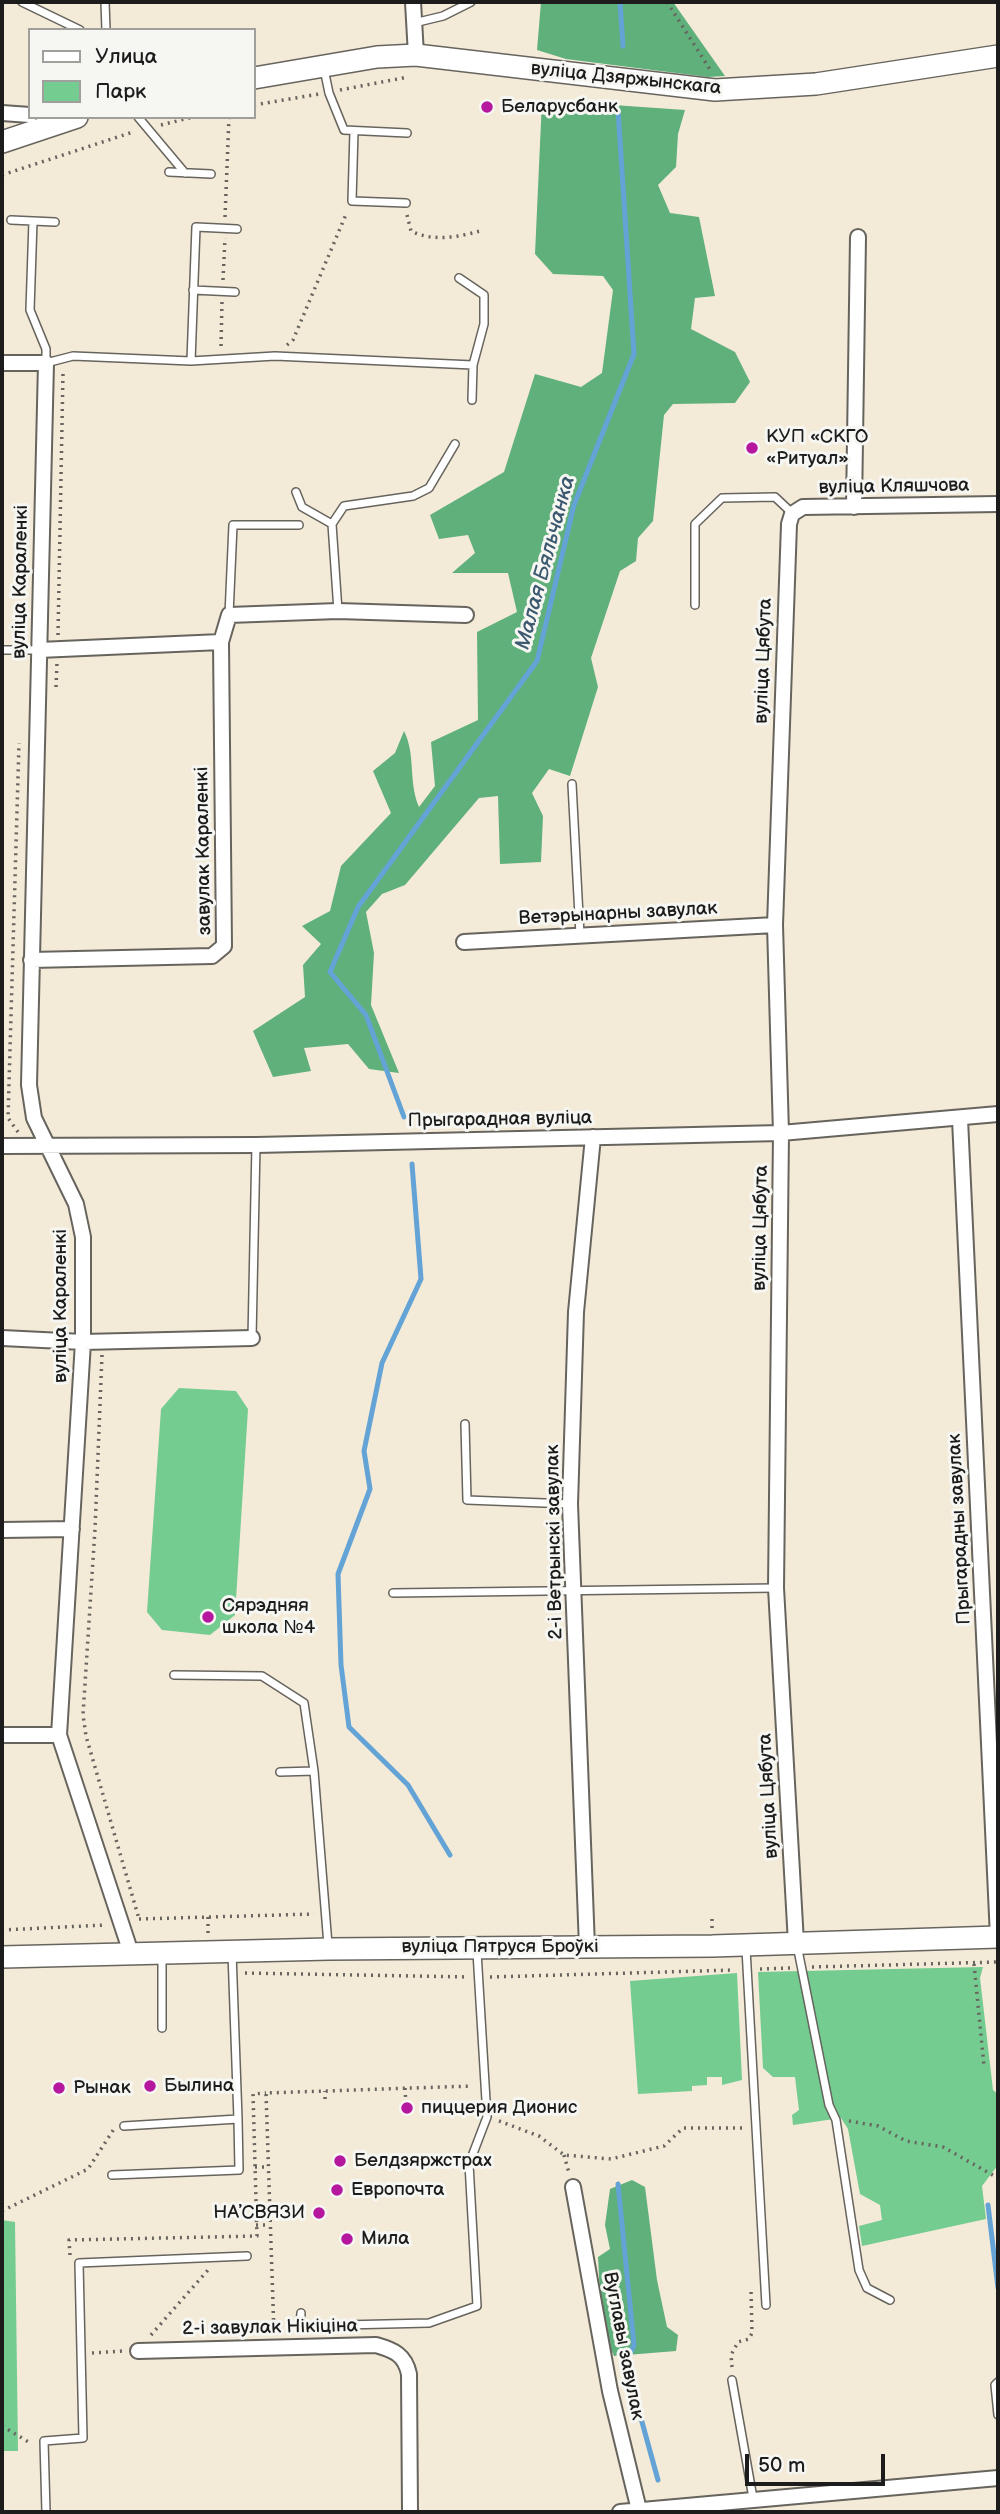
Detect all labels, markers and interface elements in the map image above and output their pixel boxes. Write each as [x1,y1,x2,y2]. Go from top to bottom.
legend [28,28,256,119]
text: Улица [95,44,157,69]
street label: вуліца Дзяржынскага [530,58,722,100]
text: Парк [95,79,146,104]
place label: Беларусбанк [501,96,618,118]
marker: Беларусбанк [479,99,495,115]
place label: КУП «СКГО «Ритуал» [766,426,868,470]
marker: КУП «СКГО «Ритуал» [744,440,760,456]
water label: Малая Бяльчанка [511,473,581,653]
street label: вуліца Кляшчова [818,474,970,500]
street label: вуліца Караленкі [8,505,34,659]
street label: вуліца Цябута [750,598,778,724]
street label: завулак Караленкі [191,766,217,936]
street label: Ветэрынарны завулак [518,897,718,931]
street label: Прыгарадная вуліца [408,1107,592,1133]
street label: вуліца Цябута [749,1165,773,1291]
street label: вуліца Караленкі [50,1229,72,1383]
street label: Прыгарадны завулак [944,1433,976,1625]
street label: 2-і Ветрынскі завулак [542,1444,568,1640]
place label: Сярэдняя школа №4 [222,1595,315,1639]
marker: Сярэдняя школа №4 [200,1609,216,1625]
street label: вуліца Цябута [754,1733,784,1859]
street label: вуліца Пятруся Броўкі [401,1936,599,1958]
place label: Былина [164,2075,234,2097]
place label: Рынак [73,2077,131,2099]
marker: Былина [142,2078,158,2094]
marker: Рынак [51,2080,67,2096]
place label: пиццерия Дионис [421,2097,577,2119]
marker: пиццерия Дионис [399,2100,415,2116]
place label: Белдзяржстрах [354,2150,492,2172]
marker: Белдзяржстрах [332,2153,348,2169]
place label: Европочта [351,2179,444,2201]
marker: Европочта [329,2182,345,2198]
place label: НАʼСВЯЗИ [213,2202,305,2224]
marker: НАʼСВЯЗИ [311,2205,327,2221]
place label: Мила [361,2228,410,2250]
marker: Мила [339,2231,355,2247]
street label: Вуглавы завулак [597,2270,649,2422]
street label: 2-і завулак Нікіціна [182,2315,358,2341]
scale bar [748,2440,888,2484]
text: 50 m [758,2453,805,2478]

